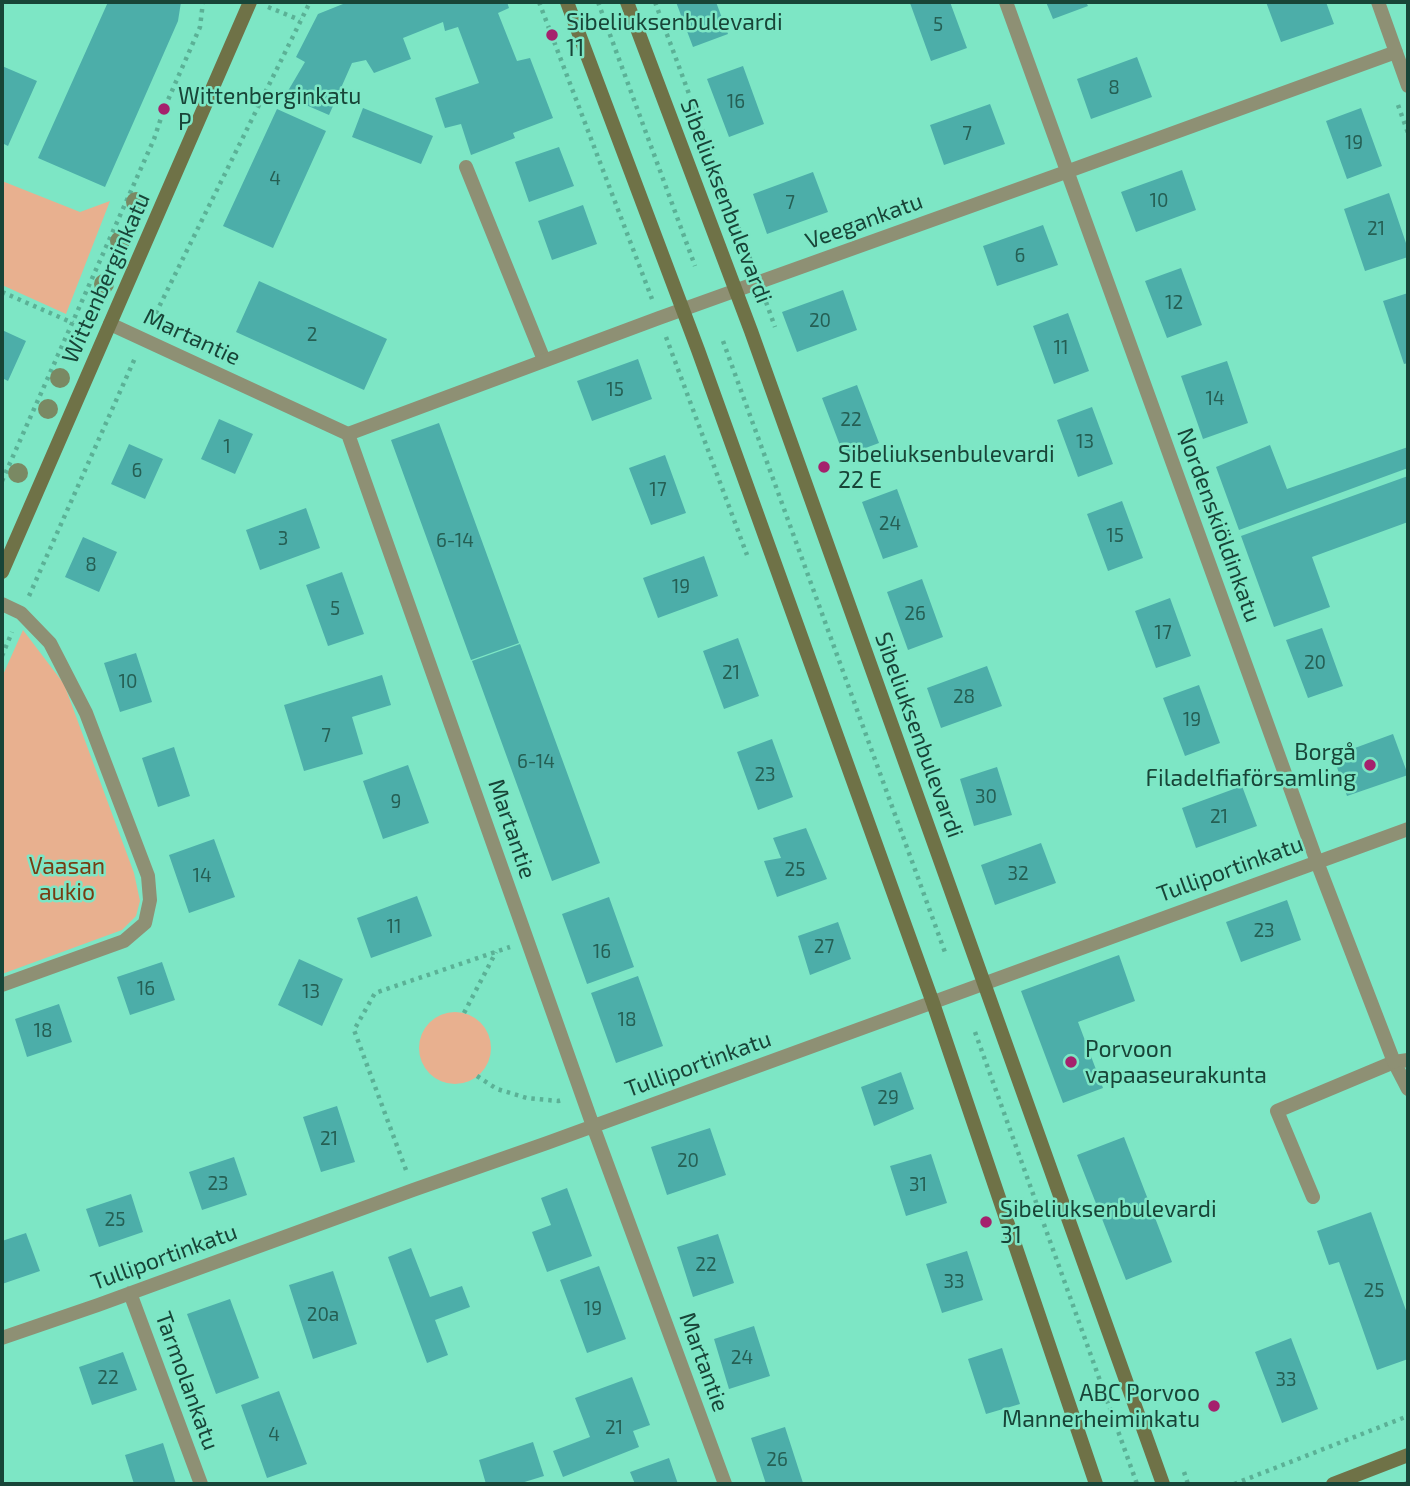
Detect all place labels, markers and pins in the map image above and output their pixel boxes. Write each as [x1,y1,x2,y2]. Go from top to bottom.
place label: Sibeliuksenbulevardi 11 [566,8,783,62]
marker: Sibeliuksenbulevardi 11 [544,27,560,43]
place label: Wittenberginkatu P [178,82,361,136]
marker: Wittenberginkatu P [156,101,172,117]
place label: Sibeliuksenbulevardi 22 E [838,440,1055,494]
marker: Sibeliuksenbulevardi 22 E [816,459,832,475]
place label: Borgå Filadelfiaförsamling [1146,738,1356,792]
marker: Borgå Filadelfiaförsamling [1362,757,1378,773]
place label: Porvoon vapaaseurakunta [1085,1035,1267,1089]
marker: Porvoon vapaaseurakunta [1063,1054,1079,1070]
place label: Sibeliuksenbulevardi 31 [1000,1195,1217,1249]
marker: Sibeliuksenbulevardi 31 [978,1214,994,1230]
place label: ABC Porvoo Mannerheiminkatu [1002,1379,1200,1433]
marker: ABC Porvoo Mannerheiminkatu [1206,1398,1222,1414]

